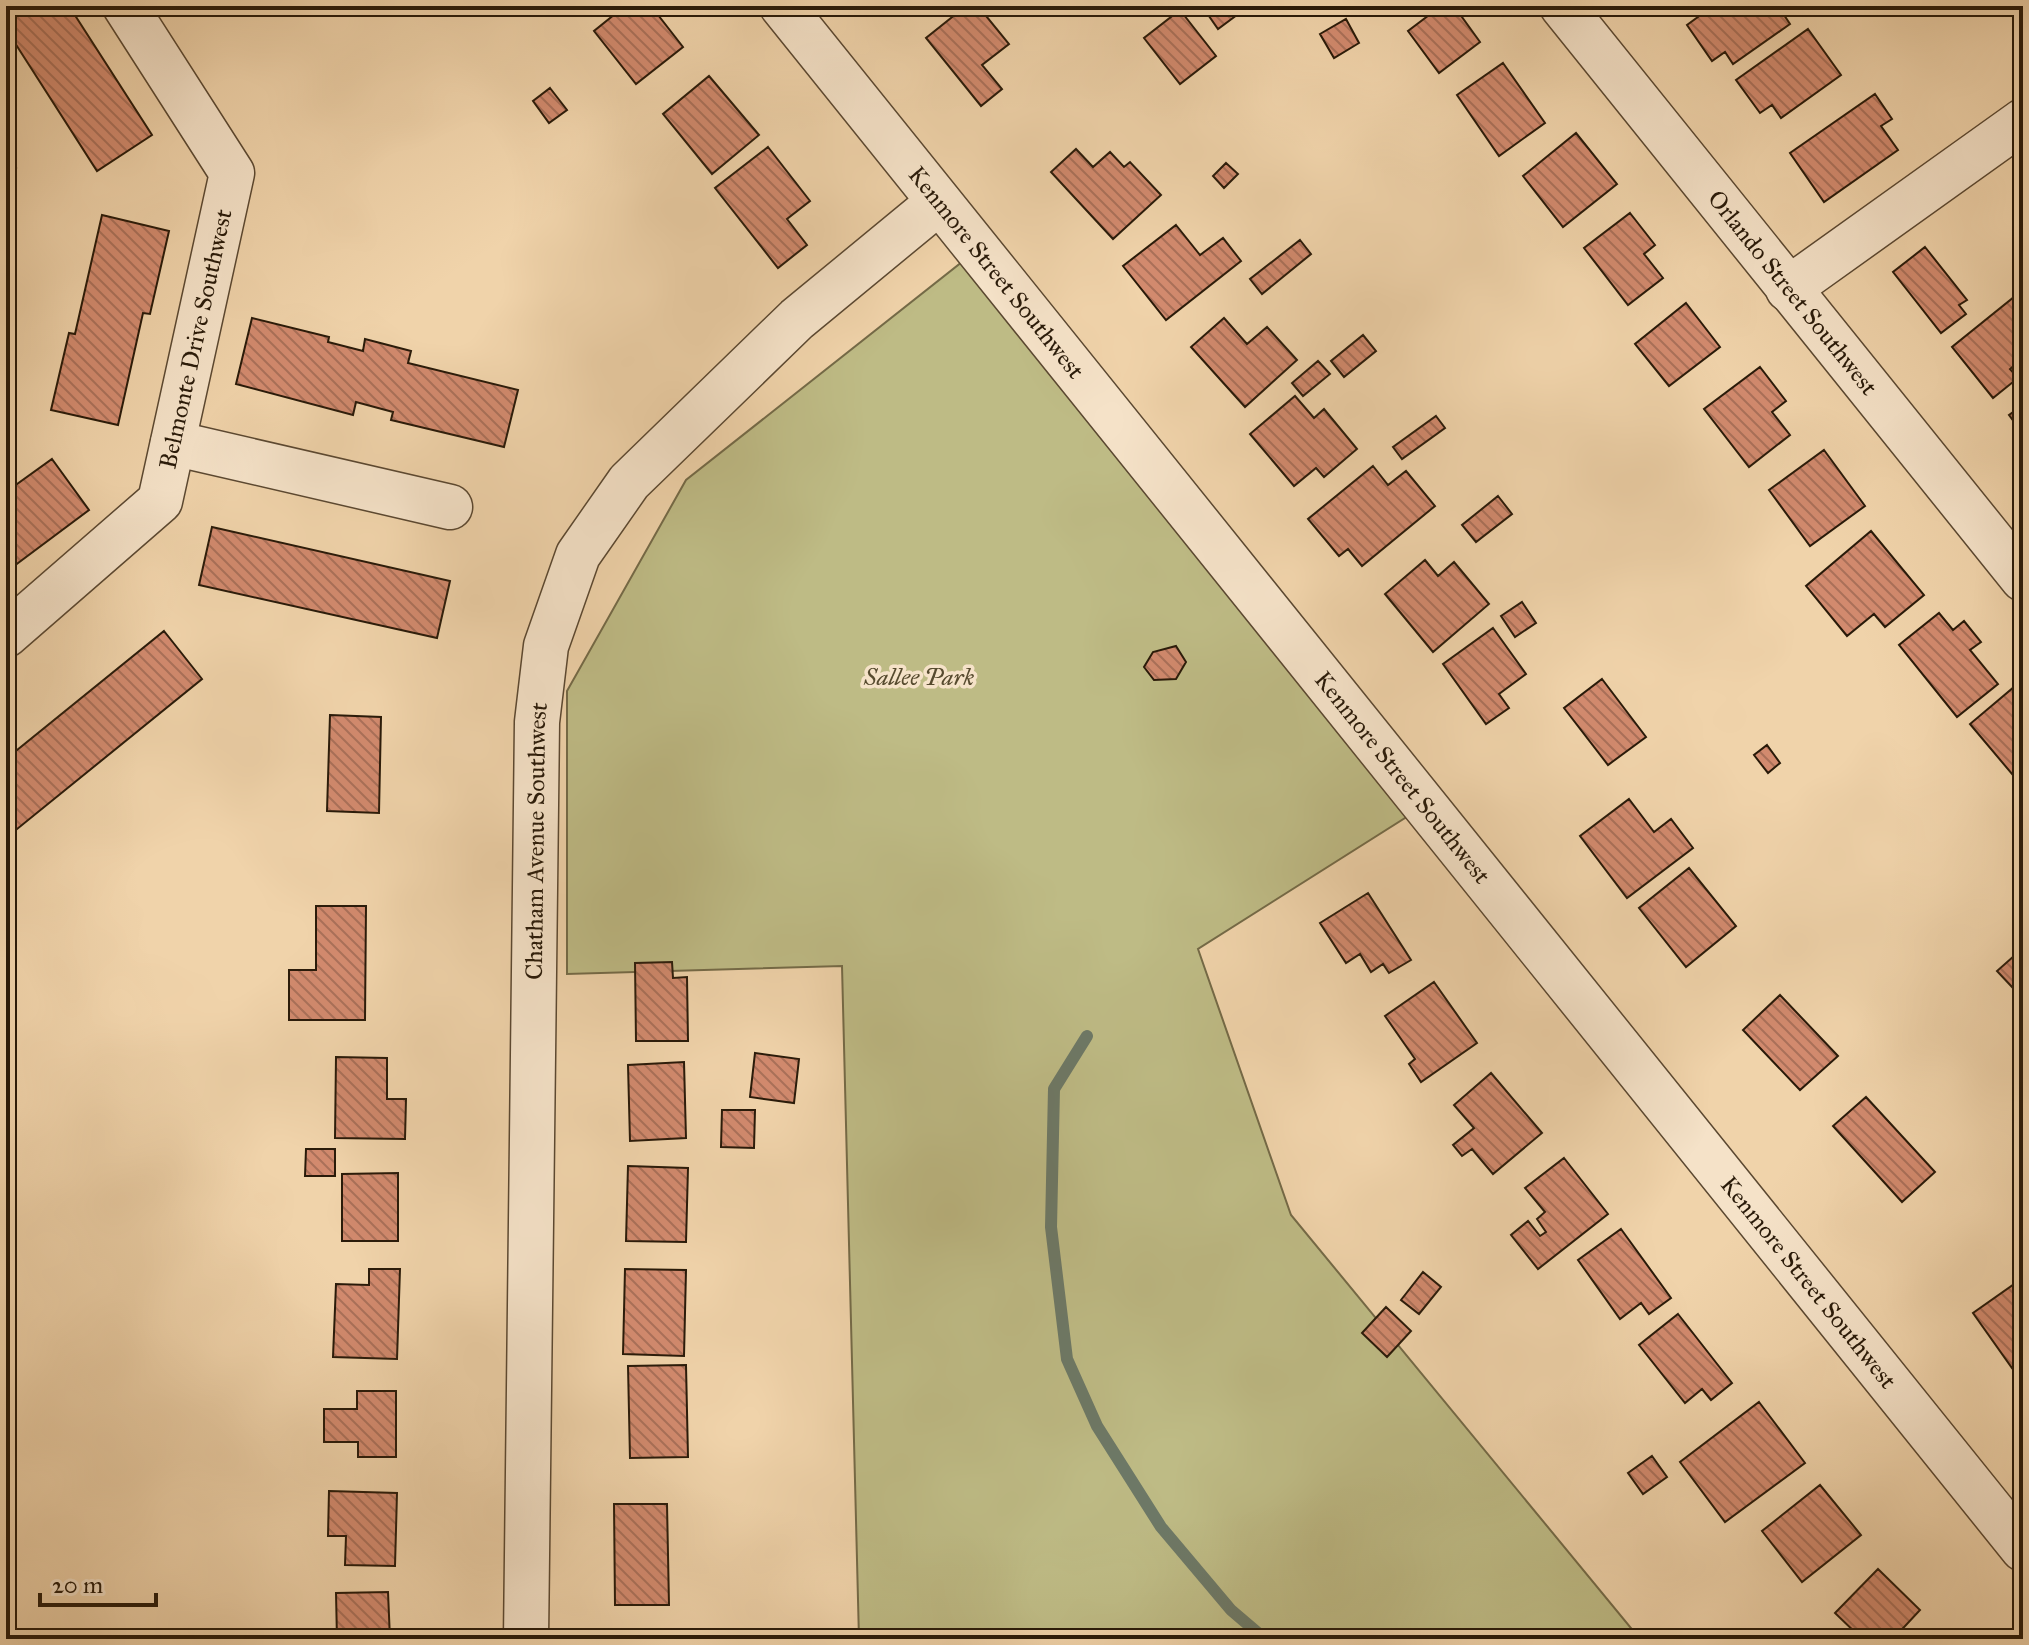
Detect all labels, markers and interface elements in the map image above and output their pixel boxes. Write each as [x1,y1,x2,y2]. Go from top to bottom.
street label: Kenmore Street Southwest [902,160,1091,385]
street label: Orlando Street Southwest [1701,184,1884,402]
street label: Belmonte Drive Southwest [152,206,239,472]
park label: Sallee Park [863,662,974,692]
street label: Kenmore Street Southwest [1308,665,1497,890]
street label: Chatham Avenue Southwest [519,700,554,980]
street label: Kenmore Street Southwest [1714,1170,1903,1395]
scale bar [40,1557,156,1607]
text: 20 m [52,1570,103,1600]

